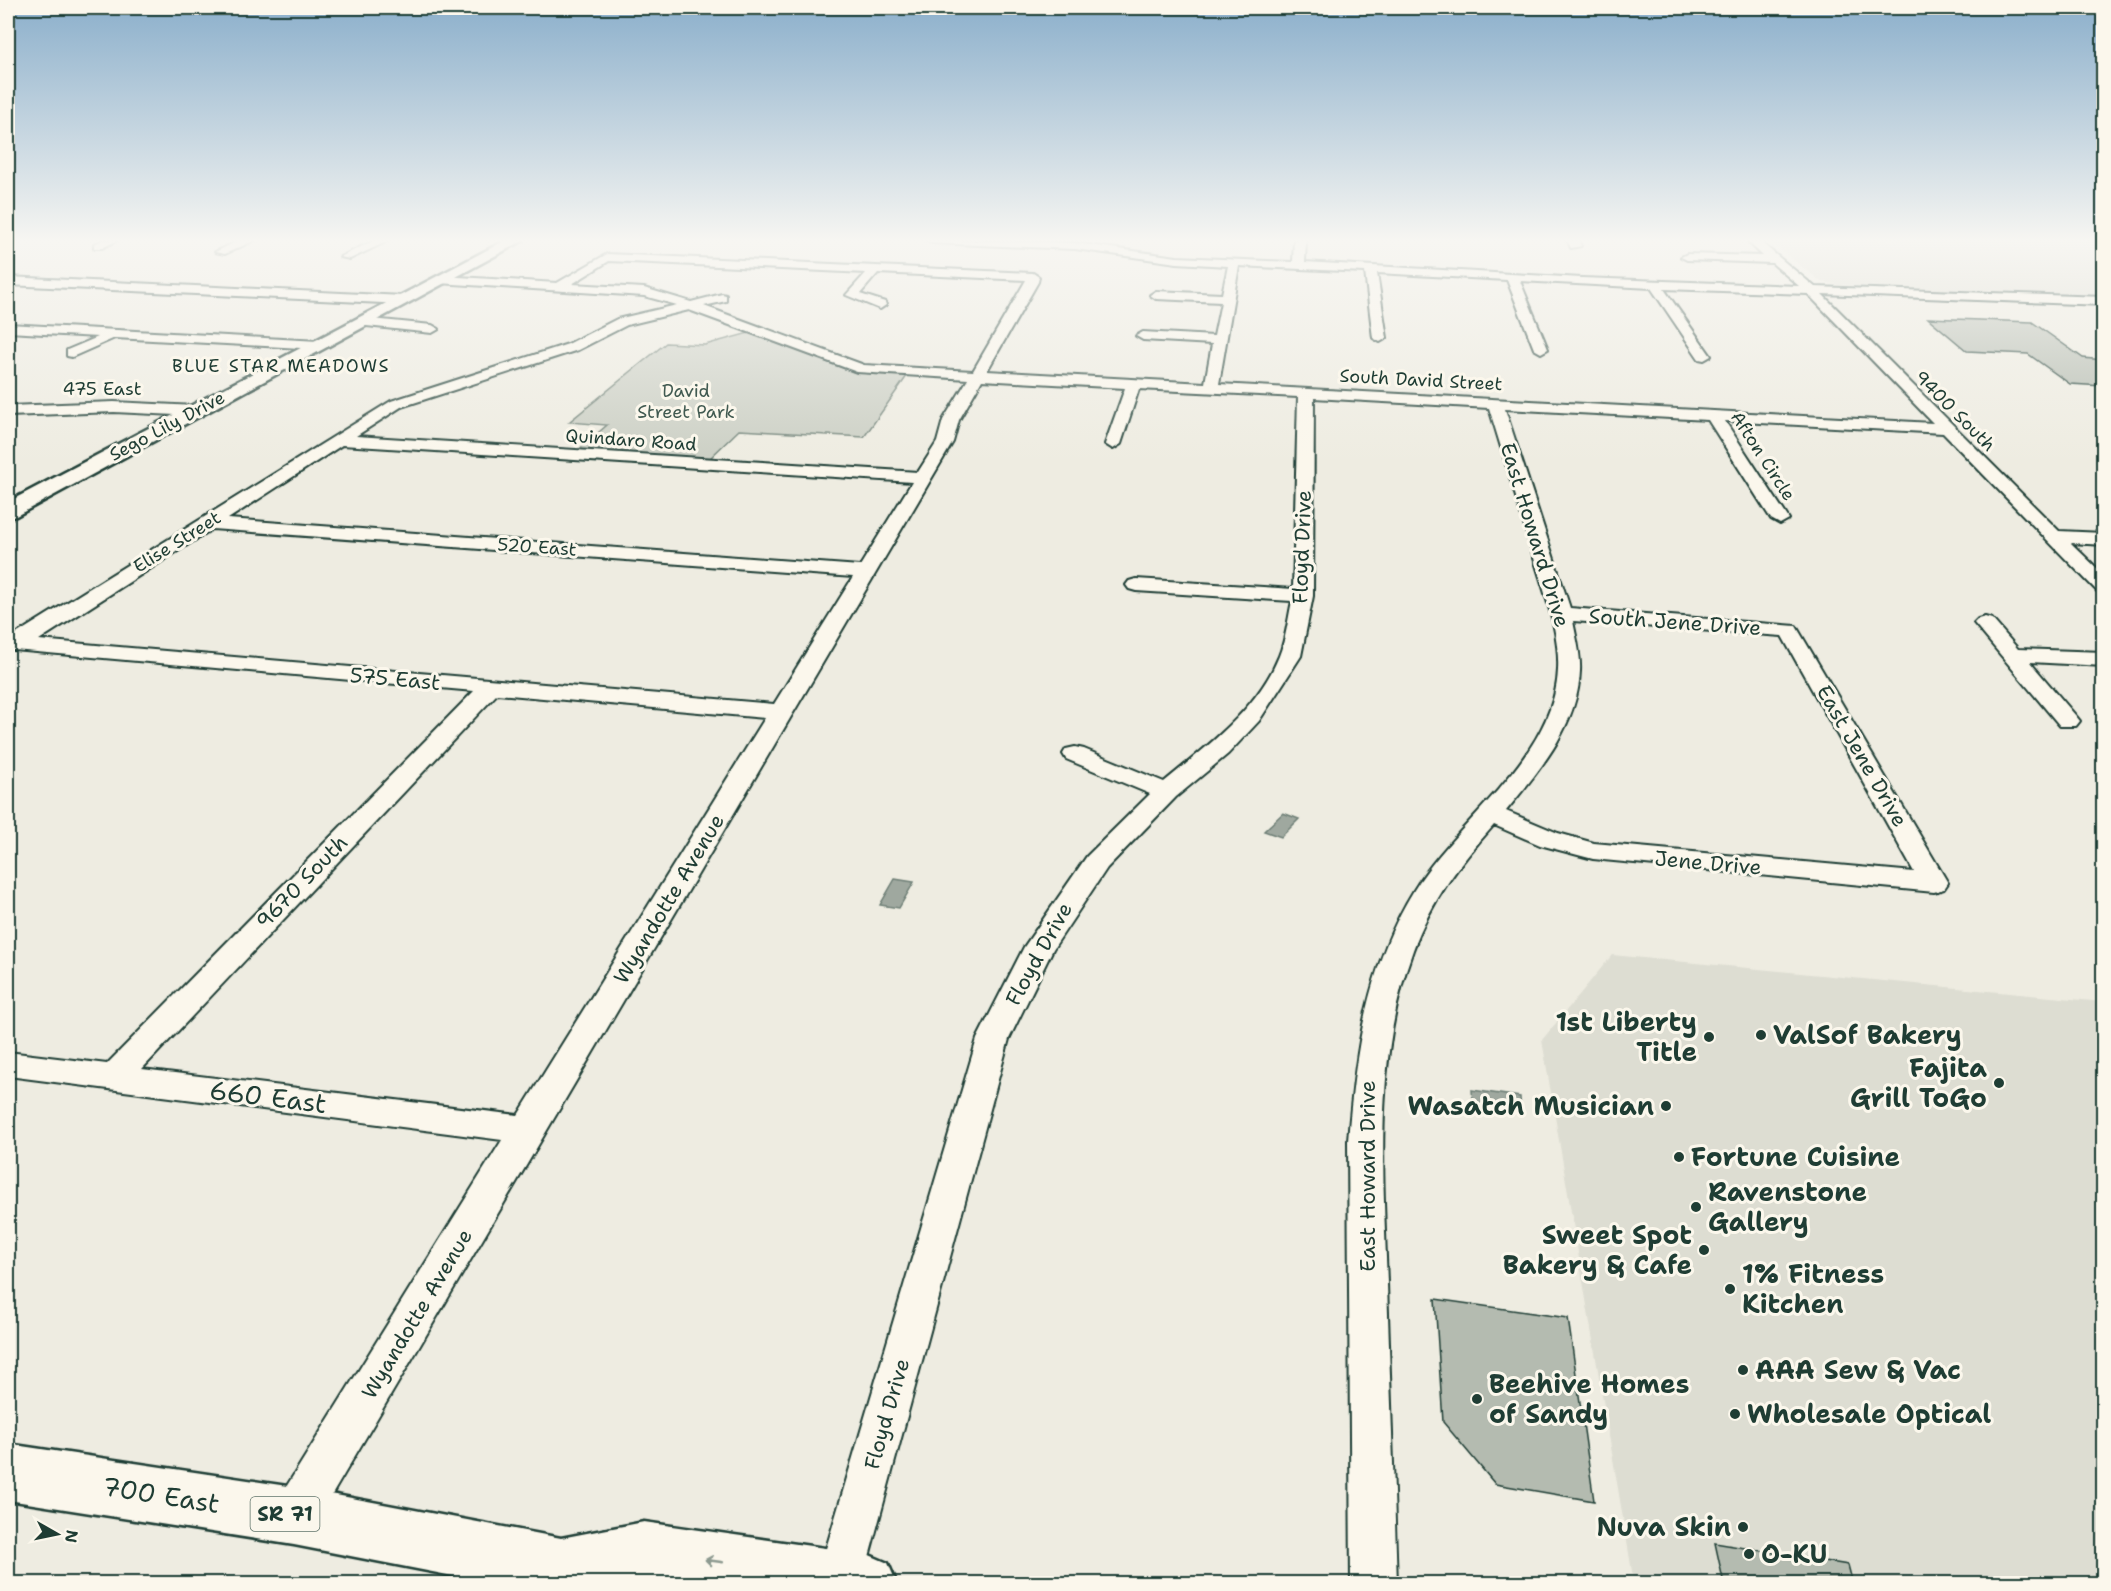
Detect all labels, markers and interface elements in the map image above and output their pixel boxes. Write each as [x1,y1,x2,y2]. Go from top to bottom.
district label: BLUE STAR MEADOWS [172,354,390,378]
street label: South David Street [1339,364,1503,396]
street label: 9400 South [1909,365,2001,457]
street label: 475 East [63,377,142,401]
park label: David Street Park [637,379,735,424]
street label: Sego Lily Drive [105,385,229,467]
street label: Afton Circle [1725,407,1801,505]
street label: Quindaro Road [565,423,697,457]
street label: East Howard Drive [1494,439,1576,631]
street label: Floyd Drive [1286,490,1318,604]
street label: Elise Street [129,506,225,578]
street label: 520 East [497,532,578,562]
street label: South Jene Drive [1588,602,1762,642]
street label: 575 East [349,661,441,697]
street label: East Jene Drive [1810,680,1914,832]
street label: Wyandotte Avenue [607,809,731,989]
street label: 9670 South [250,829,354,935]
street label: Jene Drive [1653,844,1763,882]
street label: Floyd Drive [999,897,1079,1011]
place label: 1st Liberty Title [1555,1004,1697,1069]
place label: ValSof Bakery [1773,1017,1962,1052]
marker: ValSof Bakery [1754,1028,1768,1042]
marker: 1st Liberty Title [1702,1030,1716,1044]
place label: Fajita Grill ToGo [1850,1050,1987,1115]
street label: 660 East [208,1072,329,1121]
marker: Fajita Grill ToGo [1992,1076,2006,1090]
street label: East Howard Drive [1354,1080,1382,1272]
place label: Wasatch Musician [1407,1088,1654,1123]
marker: Wasatch Musician [1659,1099,1673,1113]
place label: Fortune Cuisine [1691,1139,1900,1174]
marker: Fortune Cuisine [1672,1150,1686,1164]
place label: Ravenstone Gallery [1708,1174,1867,1239]
marker: Ravenstone Gallery [1689,1200,1703,1214]
place label: Sweet Spot Bakery & Cafe [1503,1217,1692,1282]
street label: Wyandotte Avenue [355,1224,479,1404]
marker: Sweet Spot Bakery & Cafe [1697,1243,1711,1257]
place label: 1% Fitness Kitchen [1742,1256,1884,1321]
marker: 1% Fitness Kitchen [1723,1282,1737,1296]
place label: AAA Sew & Vac [1755,1352,1961,1387]
street label: Floyd Drive [858,1355,916,1473]
marker: AAA Sew & Vac [1736,1363,1750,1377]
place label: Beehive Homes of Sandy [1489,1366,1689,1431]
marker: Beehive Homes of Sandy [1470,1392,1484,1406]
place label: Wholesale Optical [1747,1396,1991,1431]
marker: Wholesale Optical [1728,1407,1742,1421]
street label: 700 East [100,1468,222,1521]
road number: SR 71 [250,1497,320,1531]
north arrow [27,1504,87,1564]
place label: Nuva Skin [1596,1509,1731,1544]
marker: Nuva Skin [1736,1520,1750,1534]
text: N [60,1528,83,1544]
place label: O-KU [1761,1536,1827,1571]
marker: O-KU [1742,1547,1756,1561]
one-way arrow [705,1556,724,1567]

